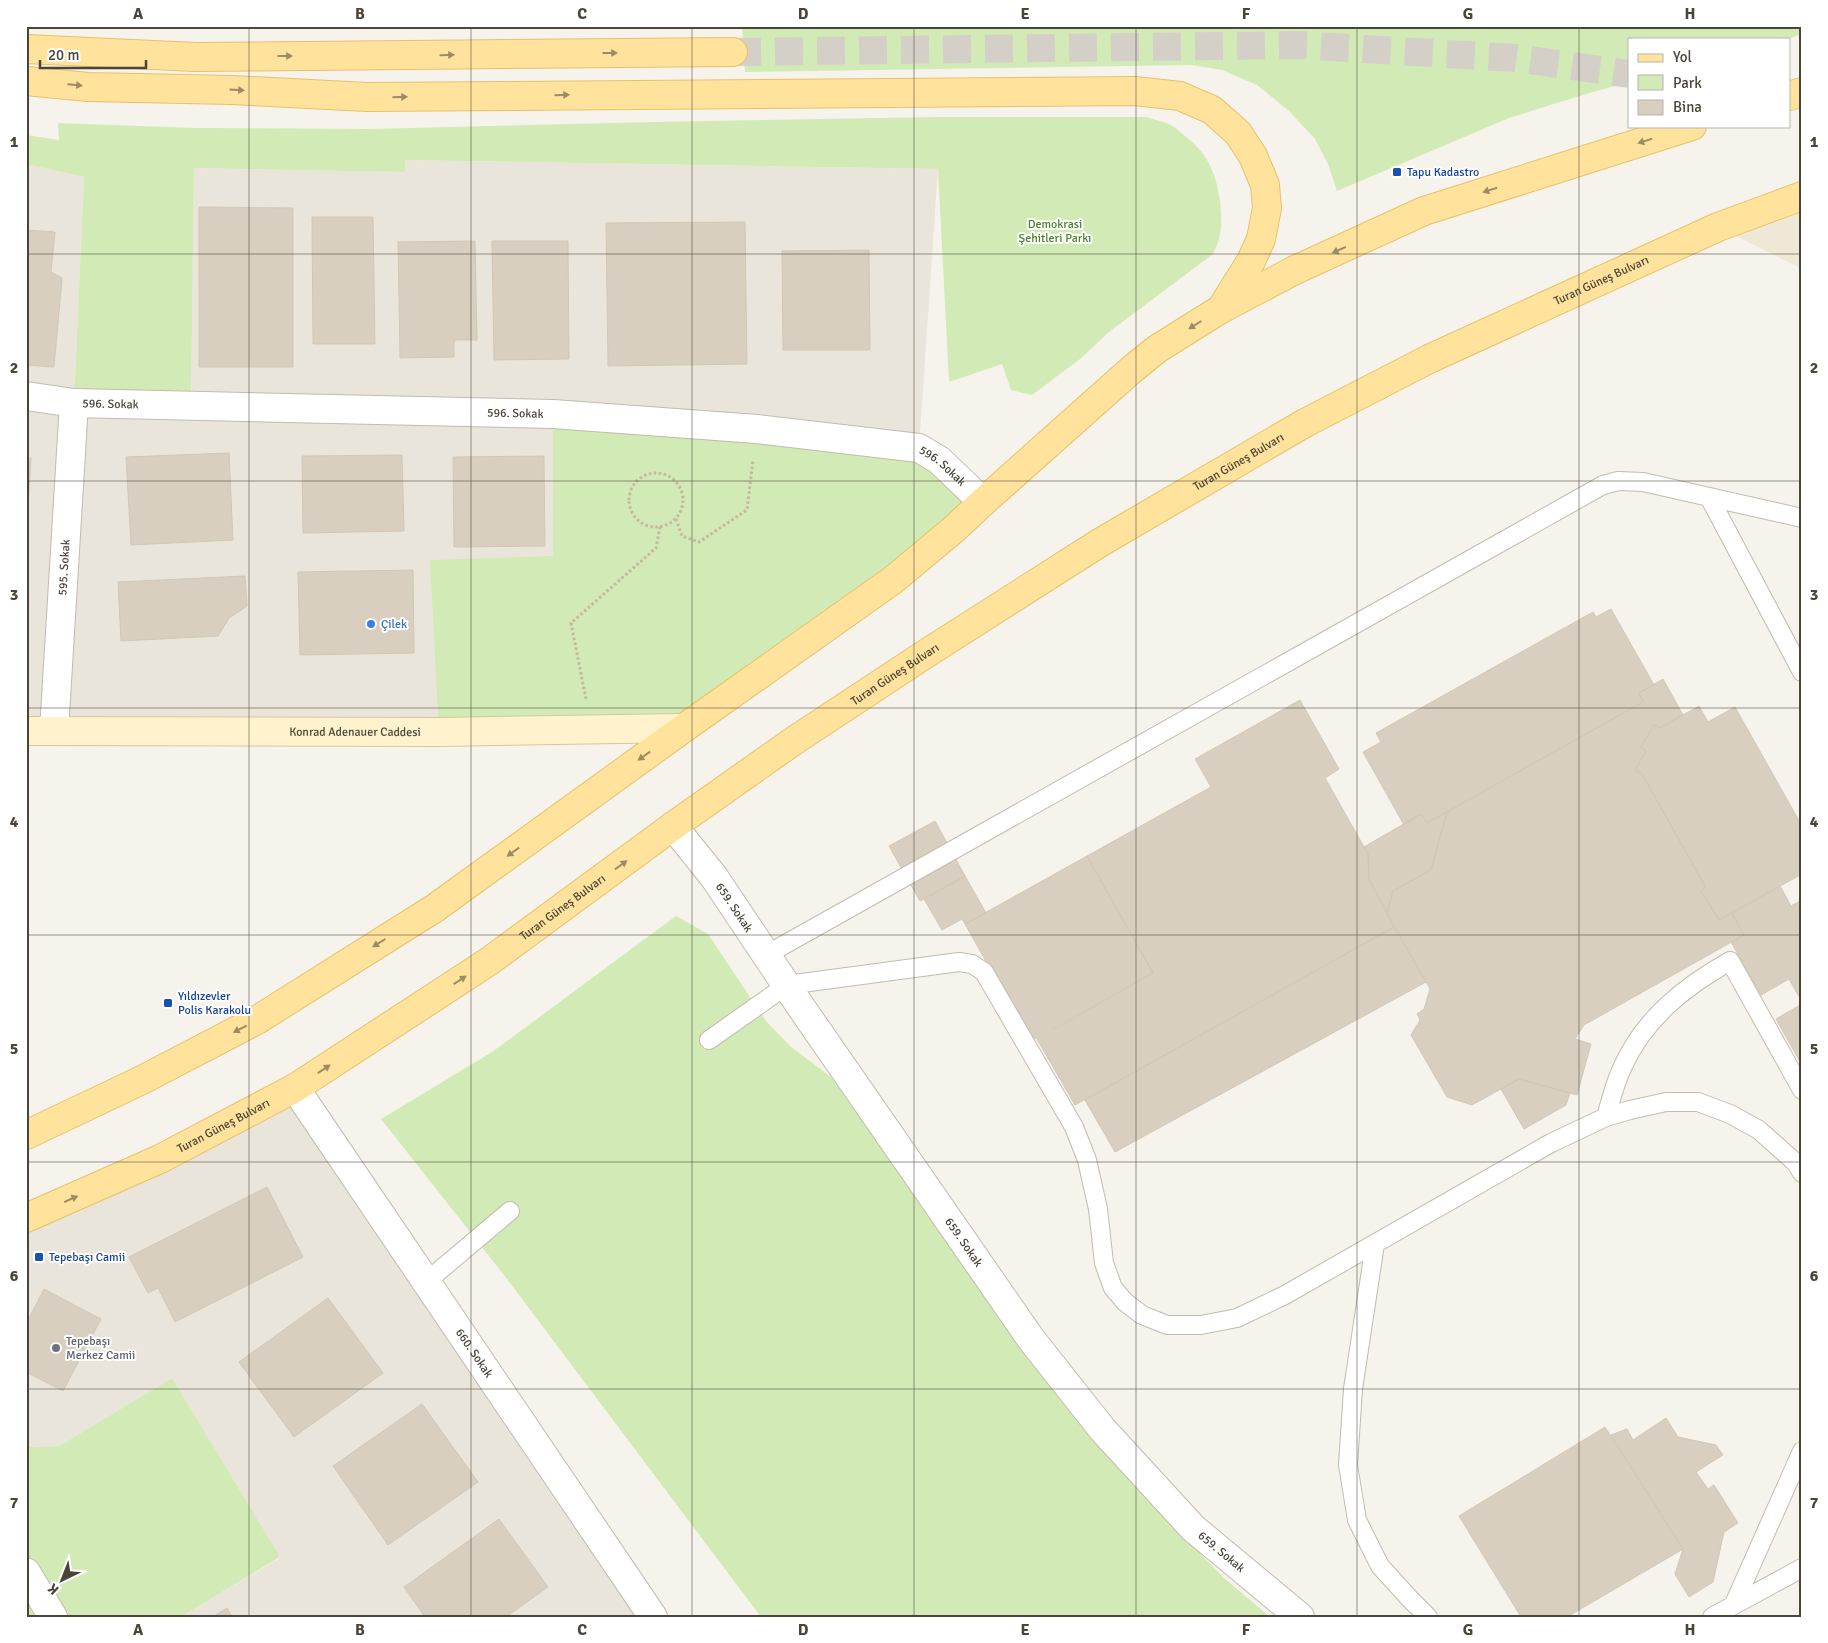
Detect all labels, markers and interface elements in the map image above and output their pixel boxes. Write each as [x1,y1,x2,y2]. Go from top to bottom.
text: A [133,4,144,24]
text: B [355,4,365,24]
text: C [577,4,587,24]
text: D [798,4,809,24]
text: E [1020,4,1030,24]
text: F [1242,4,1251,24]
text: G [1463,4,1473,24]
text: H [1685,4,1695,24]
scale bar [40,38,146,70]
legend [1628,38,1790,128]
text: 20 m [48,46,79,64]
text: Yol [1673,48,1692,66]
one-way arrow [602,49,618,57]
one-way arrow [440,51,456,59]
one-way arrow [277,52,293,60]
text: Park [1673,74,1702,92]
one-way arrow [67,82,83,90]
one-way arrow [229,87,245,95]
one-way arrow [554,91,570,99]
one-way arrow [392,93,408,101]
text: Bina [1673,98,1702,116]
text: 1 [10,132,19,152]
text: 1 [1810,132,1819,152]
one-way arrow [1637,137,1652,145]
place label: Tapu Kadastro [1407,165,1479,180]
marker: Tapu Kadastro [1391,166,1403,178]
one-way arrow [1483,187,1498,195]
park label: Demokrasi Şehitleri Parkı [1019,217,1091,246]
one-way arrow [1332,246,1346,254]
street label: Turan Güneş Bulvarı [1552,253,1651,309]
one-way arrow [1189,320,1202,329]
text: 2 [10,358,18,378]
text: 2 [1810,358,1818,378]
street label: 596. Sokak [82,396,139,412]
street label: 596. Sokak [487,405,544,422]
street label: Turan Güneş Bulvarı [1191,430,1287,495]
street label: 596. Sokak [916,443,969,490]
street label: 595. Sokak [55,539,74,596]
text: 3 [10,585,18,605]
text: 3 [1810,585,1818,605]
place label: Çilek [381,617,407,632]
marker: Çilek [365,618,377,630]
street label: Turan Güneş Bulvarı [848,640,942,709]
street label: Konrad Adenauer Caddesi [289,725,421,740]
one-way arrow [637,751,651,761]
text: 4 [10,812,19,832]
text: 4 [1810,812,1819,832]
one-way arrow [507,846,520,857]
one-way arrow [614,859,627,870]
street label: Turan Güneş Bulvarı [517,871,609,944]
street label: 659. Sokak [712,880,756,935]
one-way arrow [372,939,385,948]
one-way arrow [454,975,467,985]
place label: Yıldızevler Polis Karakolu [178,989,251,1018]
marker: Yıldızevler Polis Karakolu [162,997,174,1009]
one-way arrow [233,1025,248,1033]
text: 5 [10,1039,18,1059]
text: 5 [1810,1039,1818,1059]
one-way arrow [318,1064,331,1074]
street label: Turan Güneş Bulvarı [175,1096,272,1157]
one-way arrow [64,1194,78,1202]
street label: 659. Sokak [941,1215,986,1270]
place label: Tepebaşı Camii [49,1250,125,1265]
marker: Tepebaşı Camii [33,1251,45,1263]
text: 6 [10,1266,19,1286]
text: 6 [1810,1266,1819,1286]
street label: 660. Sokak [452,1326,496,1381]
place label: Tepebaşı Merkez Camii [66,1334,135,1363]
marker: Tepebaşı Merkez Camii [50,1342,62,1354]
text: 7 [10,1493,19,1513]
text: 7 [1810,1493,1819,1513]
street label: 659. Sokak [1195,1528,1248,1576]
north arrow [38,1556,88,1606]
text: K [44,1580,62,1598]
text: A [133,1620,144,1640]
text: B [355,1620,365,1640]
text: C [577,1620,587,1640]
text: D [798,1620,809,1640]
text: E [1020,1620,1030,1640]
text: F [1242,1620,1251,1640]
text: G [1463,1620,1473,1640]
text: H [1685,1620,1695,1640]

